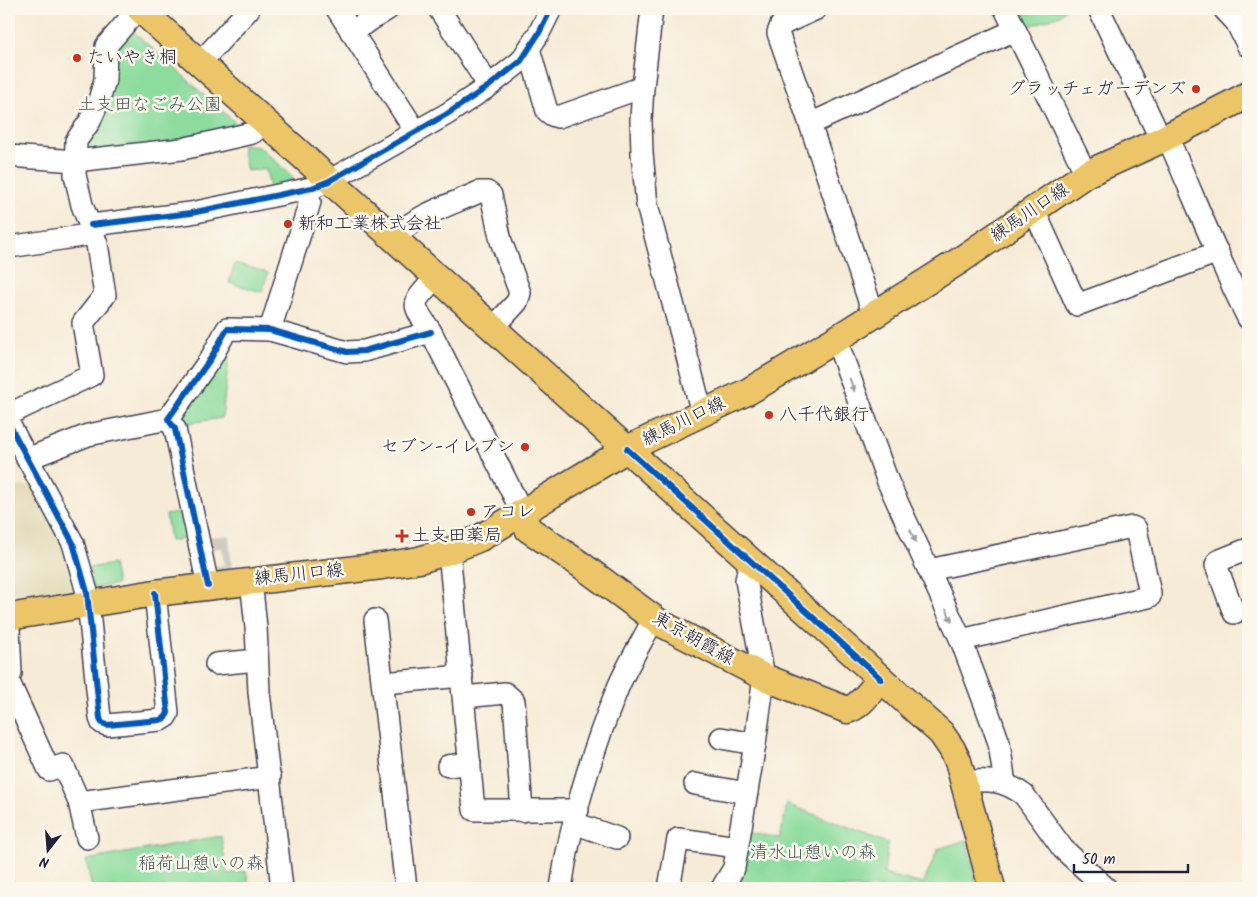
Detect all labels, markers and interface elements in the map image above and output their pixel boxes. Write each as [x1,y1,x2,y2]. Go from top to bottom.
place label: たいやき桐 [87,44,177,73]
marker: たいやき桐 [71,52,83,64]
place label: グラッチェガーデンズ [1008,75,1186,104]
marker: グラッチェガーデンズ [1190,83,1202,95]
park label: 土支田なごみ公園 [78,91,222,120]
street label: 練馬川口線 [985,176,1075,250]
place label: 新和工業株式会社 [298,210,442,239]
marker: 新和工業株式会社 [282,218,294,230]
one-way arrow [848,378,856,393]
street label: 練馬川口線 [637,389,731,455]
place label: 八千代銀行 [779,401,869,430]
marker: 八千代銀行 [763,409,775,421]
place label: セブン-イレブン [381,433,515,462]
marker: セブン-イレブン [519,441,531,453]
place label: アコレ [481,498,535,527]
marker: アコレ [465,506,477,518]
place label: 土支田薬局 [412,522,502,551]
one-way arrow [909,529,917,543]
marker: 土支田薬局 [396,530,408,542]
street label: 練馬川口線 [253,556,345,594]
street label: 東京朝霞線 [647,605,739,673]
one-way arrow [945,608,953,622]
north arrow [22,824,72,874]
park label: 清水山憩いの森 [750,839,876,868]
scale bar [1074,842,1188,874]
text: 50 m [1082,848,1116,872]
text: N [37,850,52,873]
park label: 稲荷山憩いの森 [138,850,264,879]

